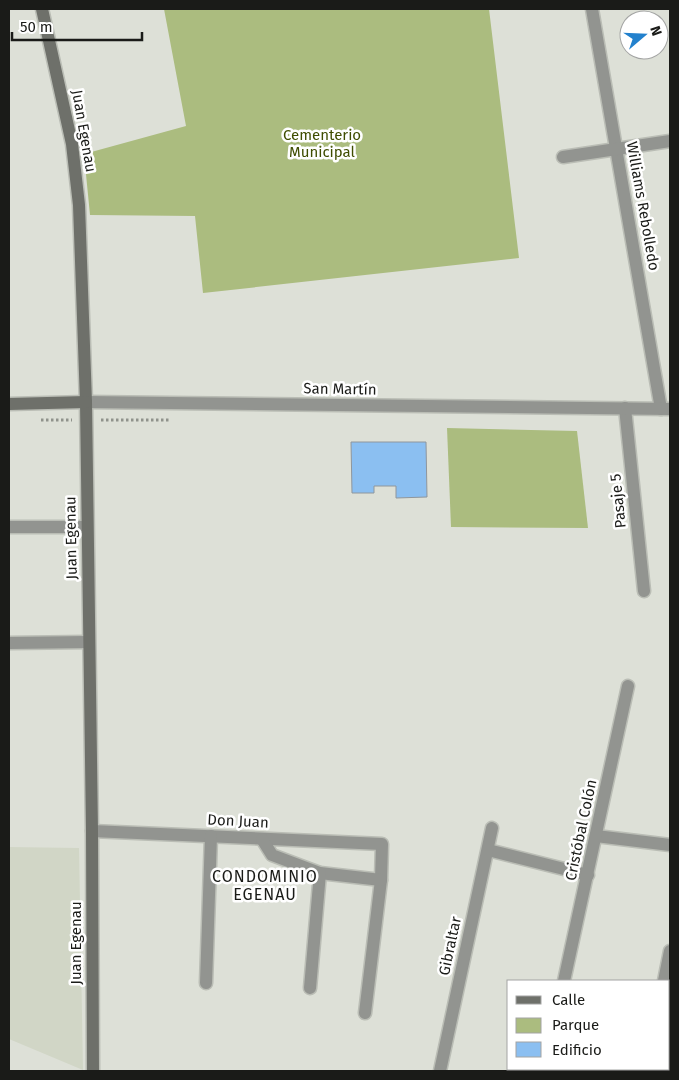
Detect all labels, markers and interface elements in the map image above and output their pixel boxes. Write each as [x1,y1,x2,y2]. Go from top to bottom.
scale bar [12,10,142,42]
north arrow [619,10,669,60]
text: 50 m [20,18,53,36]
text: N [646,24,665,38]
street label: Juan Egenau [68,88,100,174]
park label: Cementerio Municipal [283,126,361,161]
street label: Williams Rebolledo [623,140,663,272]
street label: San Martín [303,379,377,399]
street label: Pasaje 5 [606,473,630,529]
street label: Juan Egenau [61,496,81,580]
street label: Cristóbal Colón [561,778,601,882]
street label: Don Juan [207,810,269,832]
district label: CONDOMINIO EGENAU [212,867,318,904]
street label: Juan Egenau [67,901,85,985]
street label: Gibraltar [435,915,465,977]
legend [507,980,669,1070]
text: Calle [552,991,585,1009]
text: Parque [552,1016,599,1034]
text: Edificio [552,1041,602,1059]

